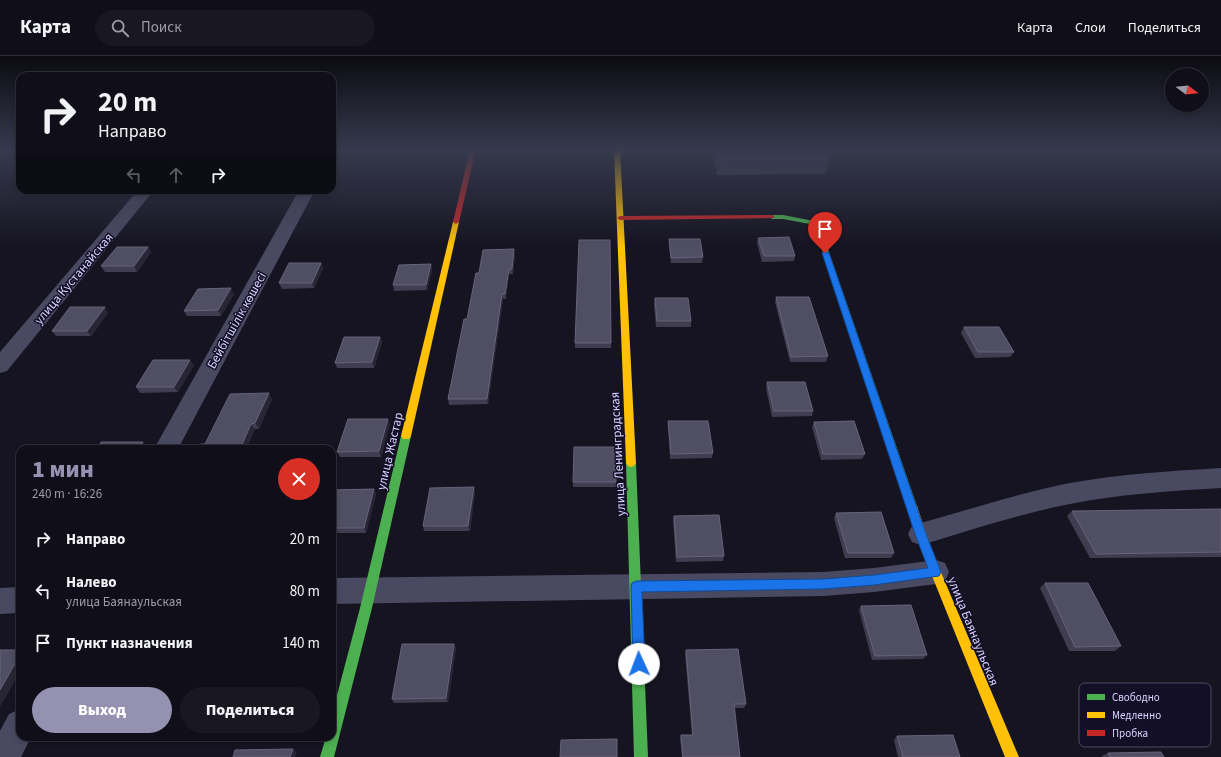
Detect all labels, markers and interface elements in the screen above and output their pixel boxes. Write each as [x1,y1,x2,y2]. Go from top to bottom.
search box [95,10,375,46]
text: Карта [20,14,71,41]
icon: search [109,17,131,39]
text: Поиск [141,17,182,38]
text: Карта [1017,18,1053,38]
text: Слои [1075,18,1106,38]
text: Поделиться [1128,18,1201,38]
north arrow [1165,68,1209,112]
map controls [1165,68,1209,112]
text: 20 m [98,82,157,122]
icon: right [32,88,84,140]
text: Направо [98,119,166,144]
icon: left [123,164,145,186]
icon: ahead [165,164,187,186]
icon: right [207,164,229,186]
pin [808,212,842,253]
icon: arrive [814,218,836,240]
street label: улица Кустанайская [30,229,118,328]
street label: Бейбітшілік көшесі [203,269,271,372]
street label: улица Ленинградская [606,391,630,517]
street label: улица Жастар [372,411,408,492]
text: 1 мин [32,452,94,487]
button: close [278,458,320,500]
text: 240 m · 16:26 [32,485,102,503]
icon: right [32,528,54,550]
text: Направо [66,529,125,550]
text: 20 m [290,529,320,550]
text: Налево [66,572,117,593]
street label: улица Баянаульская [943,574,1003,689]
icon: left [32,580,54,602]
text: 80 m [290,581,320,602]
text: улица Баянаульская [66,593,182,611]
icon: arrive [32,632,54,654]
text: Пункт назначения [66,633,193,654]
text: 140 m [282,633,320,654]
position arrow [618,643,660,685]
legend [1079,683,1211,747]
button: Выход [32,687,172,733]
button: Поделиться [180,687,320,733]
text: Свободно [1112,690,1160,705]
text: Медленно [1112,708,1161,723]
text: Пробка [1112,726,1148,741]

